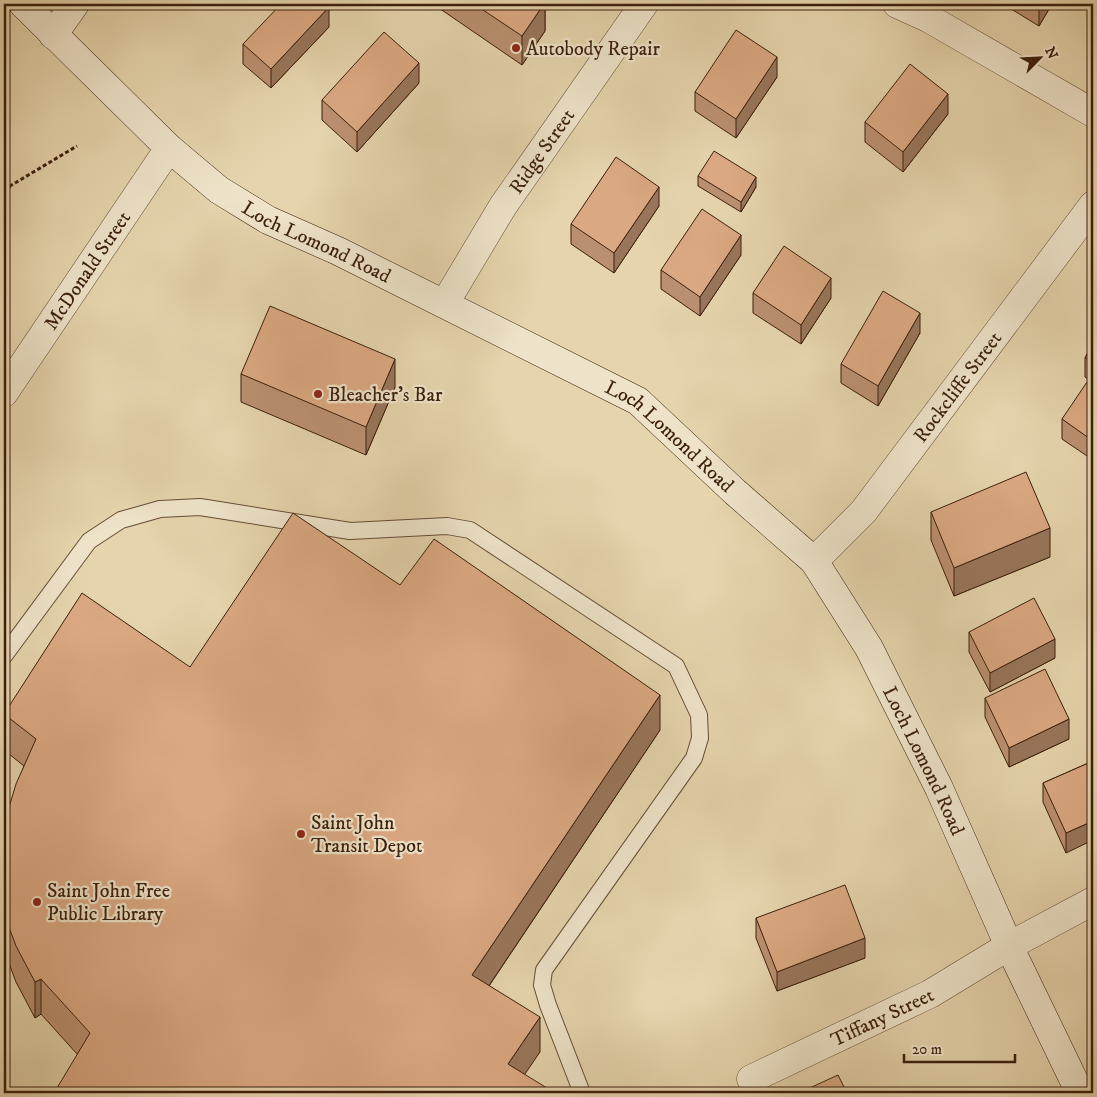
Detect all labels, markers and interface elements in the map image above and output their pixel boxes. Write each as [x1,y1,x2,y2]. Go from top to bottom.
north arrow [1014,32,1064,82]
place label: Autobody Repair [526,37,660,62]
marker: Autobody Repair [510,42,522,54]
text: N [1040,44,1062,62]
street label: Ridge Street [504,105,581,199]
street label: Loch Lomond Road [237,196,395,289]
street label: McDonald Street [39,207,137,335]
street label: Rockcliffe Street [909,327,1008,448]
street label: Loch Lomond Road [600,375,739,498]
place label: Bleacher's Bar [328,383,443,408]
marker: Bleacher's Bar [312,388,324,400]
street label: Loch Lomond Road [876,683,969,840]
place label: Saint John Transit Depot [311,811,422,859]
marker: Saint John Transit Depot [295,828,307,840]
place label: Saint John Free Public Library [47,879,170,927]
marker: Saint John Free Public Library [31,896,43,908]
street label: Tiffany Street [827,983,938,1053]
scale bar [904,1032,1016,1064]
text: 20 m [912,1040,942,1059]

